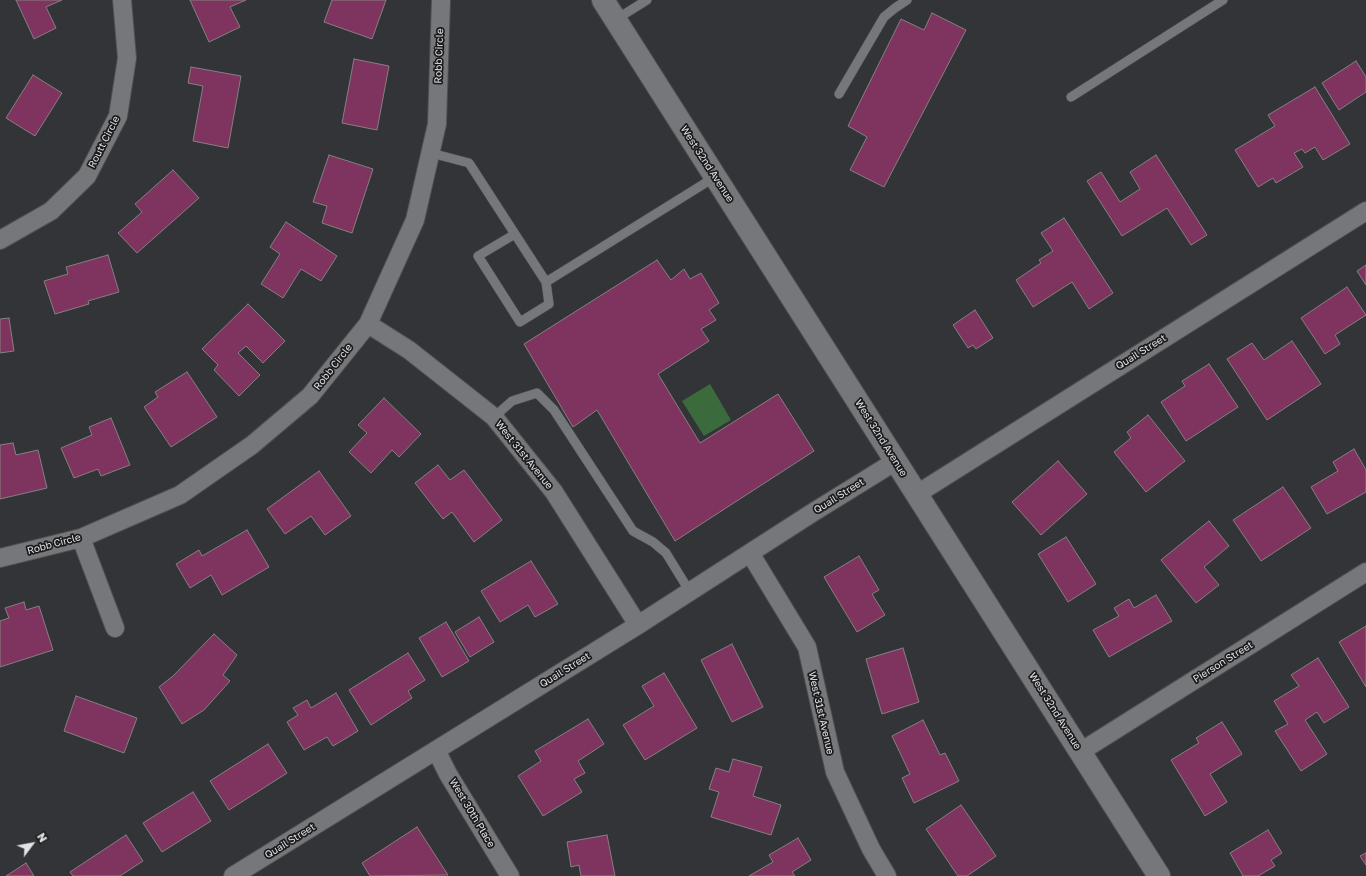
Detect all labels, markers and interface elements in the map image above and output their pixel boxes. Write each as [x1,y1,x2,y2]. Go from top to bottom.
street label: Robb Circle [432,28,446,84]
street label: Routt Circle [86,114,122,170]
street label: West 32nd Avenue [678,124,736,204]
street label: Quail Street [1114,332,1168,372]
street label: Robb Circle [311,342,355,392]
street label: West 32nd Avenue [852,397,910,479]
street label: West 31st Avenue [493,418,555,492]
street label: Quail Street [812,476,866,516]
street label: Robb Circle [26,531,82,557]
street label: Pierson Street [1191,639,1255,685]
street label: Quail Street [538,650,592,690]
street label: West 31st Avenue [806,670,836,756]
street label: West 32nd Avenue [1026,670,1084,752]
street label: West 30th Place [447,776,497,850]
street label: Quail Street [263,821,317,861]
north arrow [12,824,52,864]
text: N [35,830,50,844]

